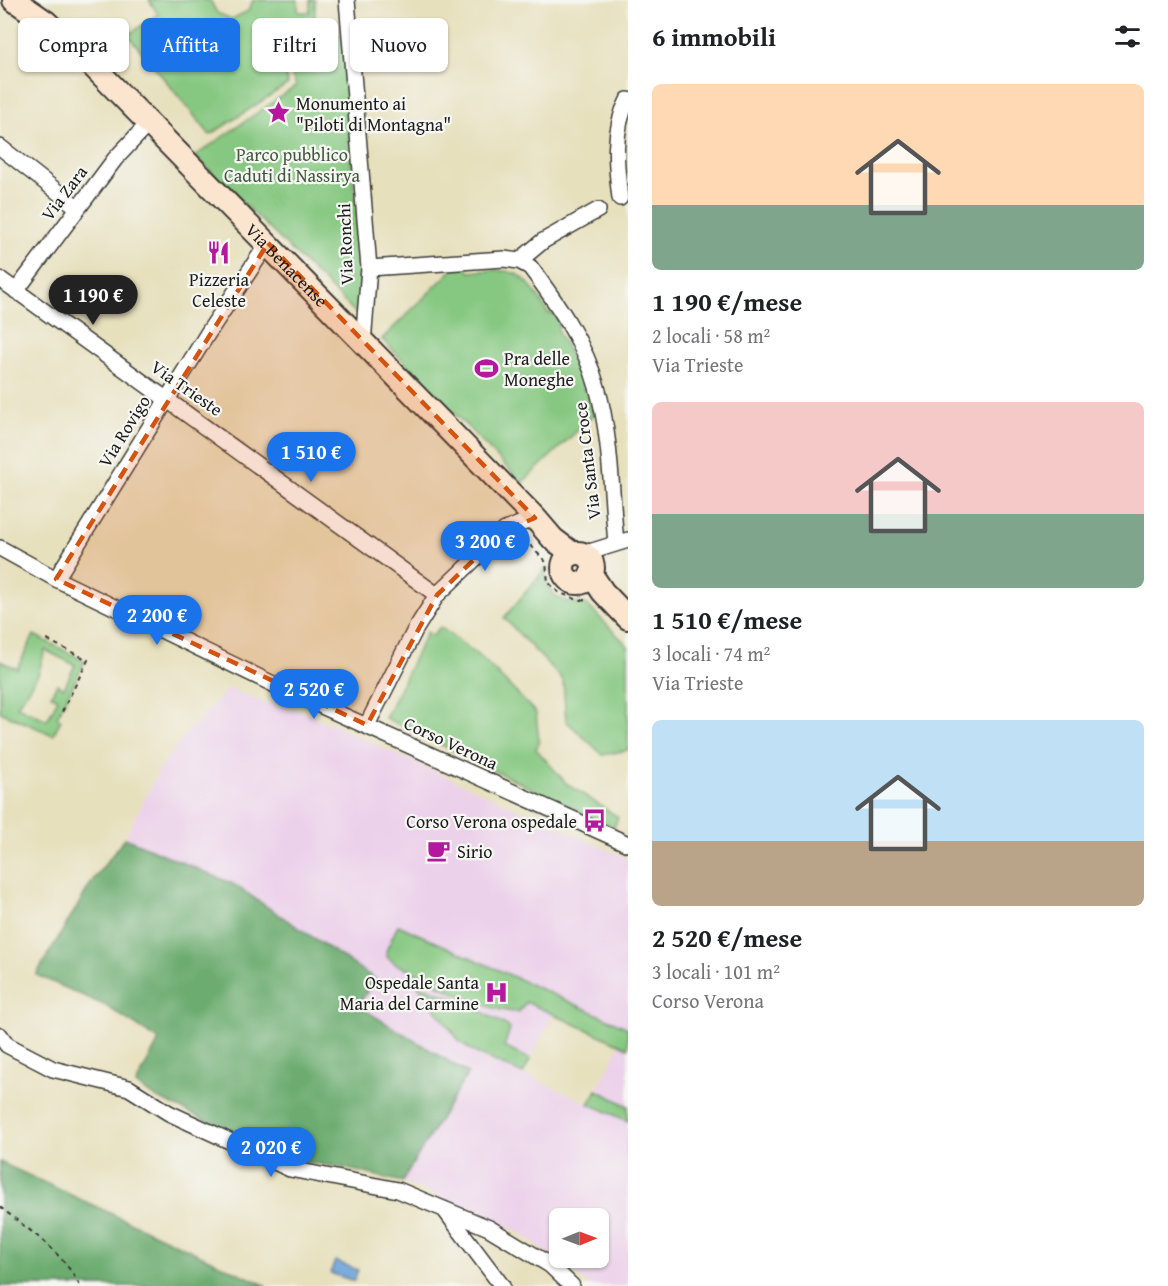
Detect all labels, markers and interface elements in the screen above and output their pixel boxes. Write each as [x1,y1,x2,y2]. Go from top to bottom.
text: 6 immobili [652,17,776,56]
chip: Compra [18,18,129,72]
chip: Affitta [141,18,240,72]
chip: Filtri [252,18,338,72]
chip: Nuovo [350,18,448,72]
icon: filters [1111,20,1144,53]
place label: Monumento ai "Piloti di Montagna" [296,90,451,138]
place icon: Monumento ai "Piloti di Montagna" [265,100,291,126]
icon: home [844,123,952,231]
park label: Parco pubblico Caduti di Nassirya [224,141,360,189]
street label: Via Zara [34,159,94,226]
street label: Via Ronchi [330,203,360,285]
street label: Via Benacense [239,216,335,313]
restaurant icon: Pizzeria Celeste [206,240,232,266]
place label: Pizzeria Celeste [189,266,249,314]
pin: 1 190 € [38,275,148,326]
text: 1 190 € [63,280,123,309]
text: 1 190 €/mese [652,282,802,321]
text: 2 locali · 58 m² [652,321,770,350]
place label: Pra delle Moneghe [504,345,574,393]
text: Via Trieste [652,350,743,379]
street label: Via Trieste [146,353,228,423]
sports icon: Pra delle Moneghe [473,355,499,381]
street label: Via Rovigo [91,390,157,472]
street label: Via Santa Croce [566,401,608,521]
pin: 1 510 € [256,432,366,483]
text: 1 510 € [281,437,341,466]
icon: home [844,441,952,549]
pin: 3 200 € [430,521,540,572]
text: 3 200 € [455,526,515,555]
pin: 2 200 € [102,595,212,646]
text: 2 200 € [127,600,187,629]
text: 1 510 €/mese [652,600,802,639]
text: 3 locali · 74 m² [652,639,770,668]
text: Via Trieste [652,668,743,697]
pin: 2 520 € [259,669,369,720]
text: 2 520 € [284,674,344,703]
street label: Corso Verona [400,709,503,777]
icon: home [844,759,952,867]
place label: Corso Verona ospedale [406,808,577,835]
bus stop icon: Corso Verona ospedale [582,808,608,834]
cafe icon: Sirio [426,838,452,864]
place label: Sirio [457,838,493,865]
text: 2 520 €/mese [652,918,802,957]
text: 3 locali · 101 m² [652,957,780,986]
place label: Ospedale Santa Maria del Carmine [340,969,479,1017]
hospital icon: Ospedale Santa Maria del Carmine [484,979,510,1005]
text: Corso Verona [652,986,764,1015]
pin: 2 020 € [216,1127,326,1178]
text: 2 020 € [241,1132,301,1161]
north arrow [549,1208,609,1268]
map controls [549,1208,609,1268]

